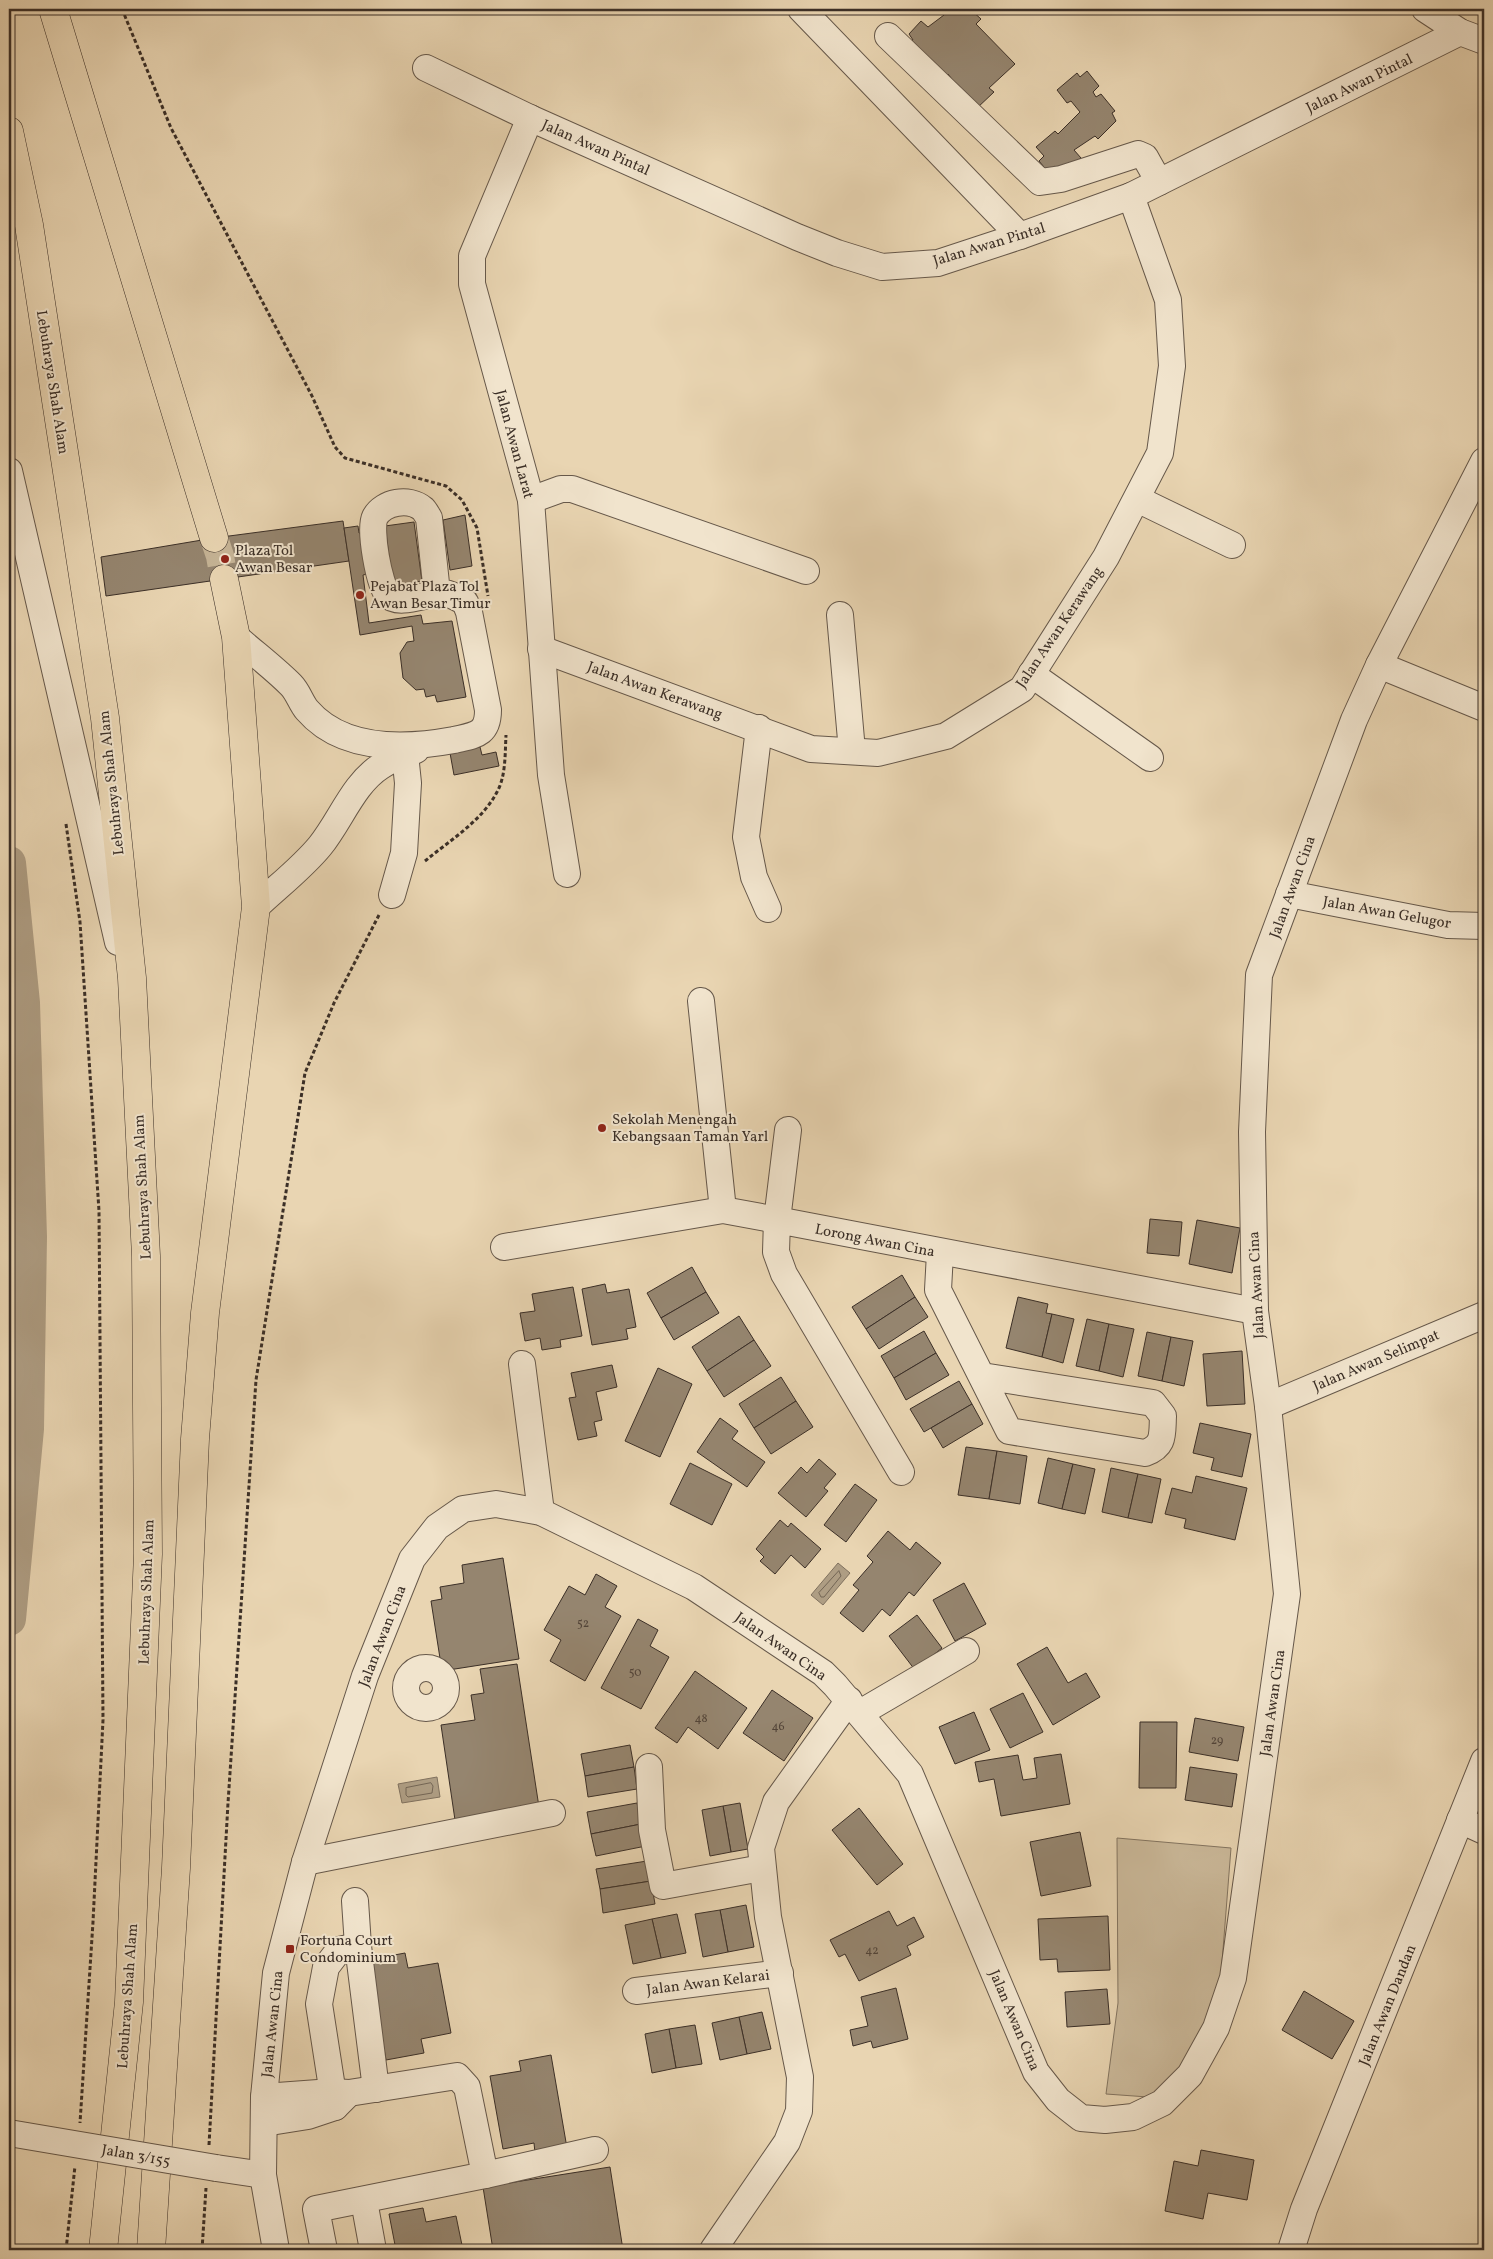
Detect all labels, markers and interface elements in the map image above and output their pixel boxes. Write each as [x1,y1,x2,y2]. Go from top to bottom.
street label: Jalan Awan Pintal [1303,49,1417,119]
street label: Jalan Awan Pintal [538,115,653,182]
street label: Jalan Awan Pintal [931,218,1048,272]
street label: Lebuhraya Shah Alam [30,309,73,456]
street label: Jalan Awan Larat [489,388,538,501]
place label: Plaza Tol Awan Besar [235,541,312,579]
marker: Plaza Tol Awan Besar [219,553,231,565]
street label: Jalan Awan Kerawang [1012,563,1109,693]
place label: Pejabat Plaza Tol Awan Besar Timur [370,577,490,615]
marker: Pejabat Plaza Tol Awan Besar Timur [354,589,366,601]
street label: Jalan Awan Kerawang [584,657,725,726]
street label: Lebuhraya Shah Alam [94,709,131,856]
street label: Jalan Awan Cina [1265,833,1322,942]
street label: Jalan Awan Gelugor [1321,892,1453,935]
place label: Sekolah Menengah Kebangsaan Taman Yarl [612,1110,768,1148]
street label: Lebuhraya Shah Alam [129,1114,158,1260]
marker: Sekolah Menengah Kebangsaan Taman Yarl [596,1122,608,1134]
street label: Lorong Awan Cina [813,1220,936,1263]
street label: Jalan Awan Cina [1244,1231,1271,1339]
street label: Jalan Awan Selimpat [1310,1325,1443,1398]
street label: Lebuhraya Shah Alam [134,1519,161,1665]
street label: Jalan Awan Cina [354,1582,413,1691]
street label: Jalan Awan Cina [730,1608,830,1687]
house number: 52 [577,1616,589,1632]
street label: Jalan Awan Cina [1256,1648,1291,1758]
house number: 50 [629,1665,641,1681]
house number: 48 [694,1711,708,1727]
house number: 46 [771,1719,785,1735]
house number: 29 [1211,1733,1223,1749]
street label: Lebuhraya Shah Alam [113,1923,144,2069]
place label: Fortuna Court Condominium [300,1931,396,1969]
street label: Jalan Awan Dandan [1354,1942,1422,2069]
marker: Fortuna Court Condominium [284,1943,296,1955]
house number: 42 [865,1943,879,1959]
street label: Jalan Awan Kelarai [645,1966,771,2001]
street label: Jalan Awan Cina [983,1967,1044,2074]
street label: Jalan Awan Cina [257,1969,290,2079]
street label: Jalan 3/155 [100,2140,172,2173]

